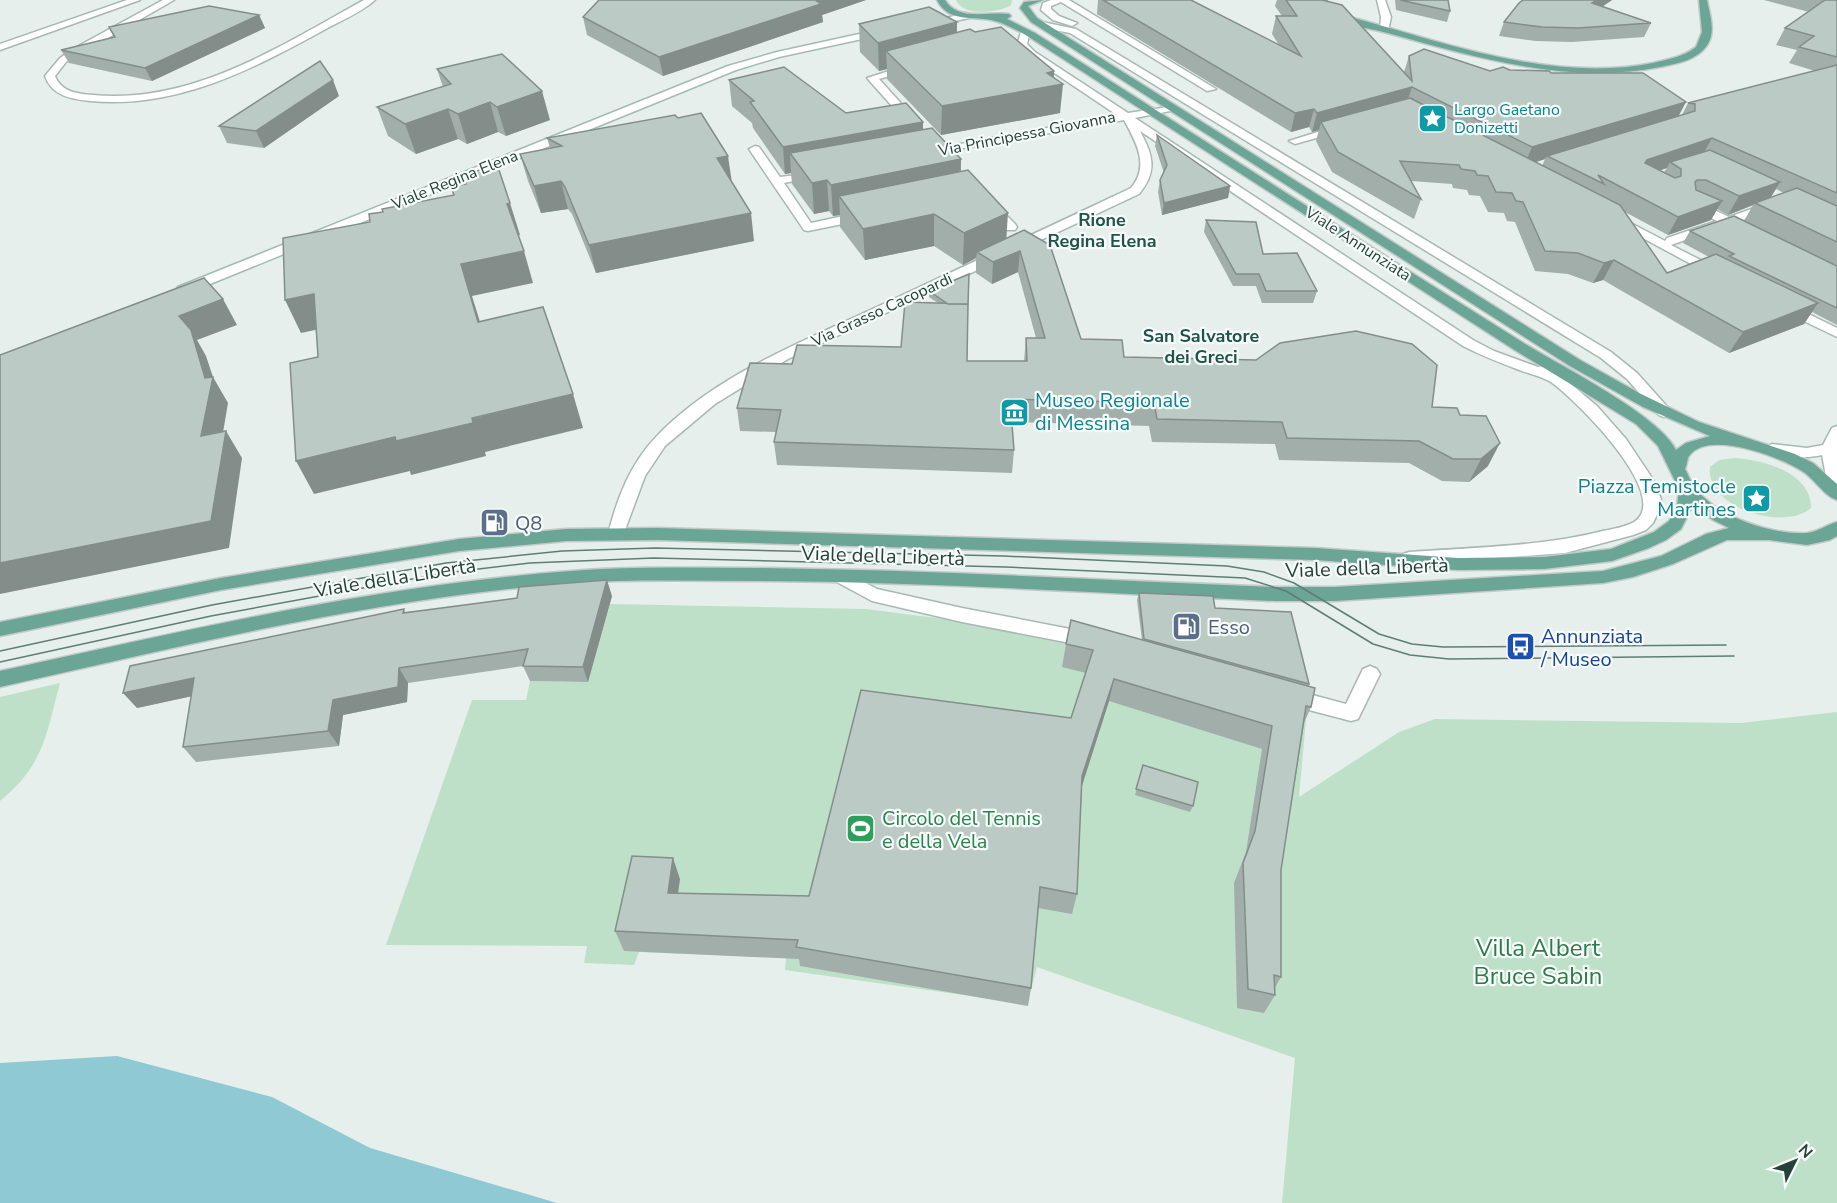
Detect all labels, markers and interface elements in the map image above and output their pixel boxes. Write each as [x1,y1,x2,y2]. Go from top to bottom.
place label: Largo Gaetano Donizetti [1454,99,1560,139]
place icon: Largo Gaetano Donizetti [1417,103,1449,135]
street label: Via Principessa Giovanna [936,106,1117,162]
street label: Viale Regina Elena [388,145,521,216]
street label: Viale Annunziata [1300,201,1415,286]
district label: Rione Regina Elena [1047,208,1157,253]
street label: Via Grasso Cacopardi [807,268,956,353]
district label: San Salvatore dei Greci [1143,324,1259,369]
place label: Museo Regionale di Messina [1035,387,1190,437]
museum icon: Museo Regionale di Messina [998,396,1030,428]
place label: Piazza Temistocle Martines [1578,473,1736,523]
place icon: Piazza Temistocle Martines [1741,482,1773,514]
fuel station icon: Q8 [478,507,510,539]
place label: Q8 [515,510,542,537]
street label: Viale della Libertà [800,540,965,572]
street label: Viale della Libertà [311,552,478,604]
street label: Viale della Libertà [1284,552,1449,584]
fuel station icon: Esso [1171,611,1203,643]
place label: Esso [1208,614,1250,641]
place label: Annunziata / Museo [1540,623,1643,673]
bus stop icon: Annunziata / Museo [1504,631,1536,663]
place label: Circolo del Tennis e della Vela [882,805,1041,855]
sports icon: Circolo del Tennis e della Vela [845,813,877,845]
park label: Villa Albert Bruce Sabin [1474,932,1602,992]
north arrow [1765,1131,1825,1191]
text: N [1793,1140,1817,1163]

